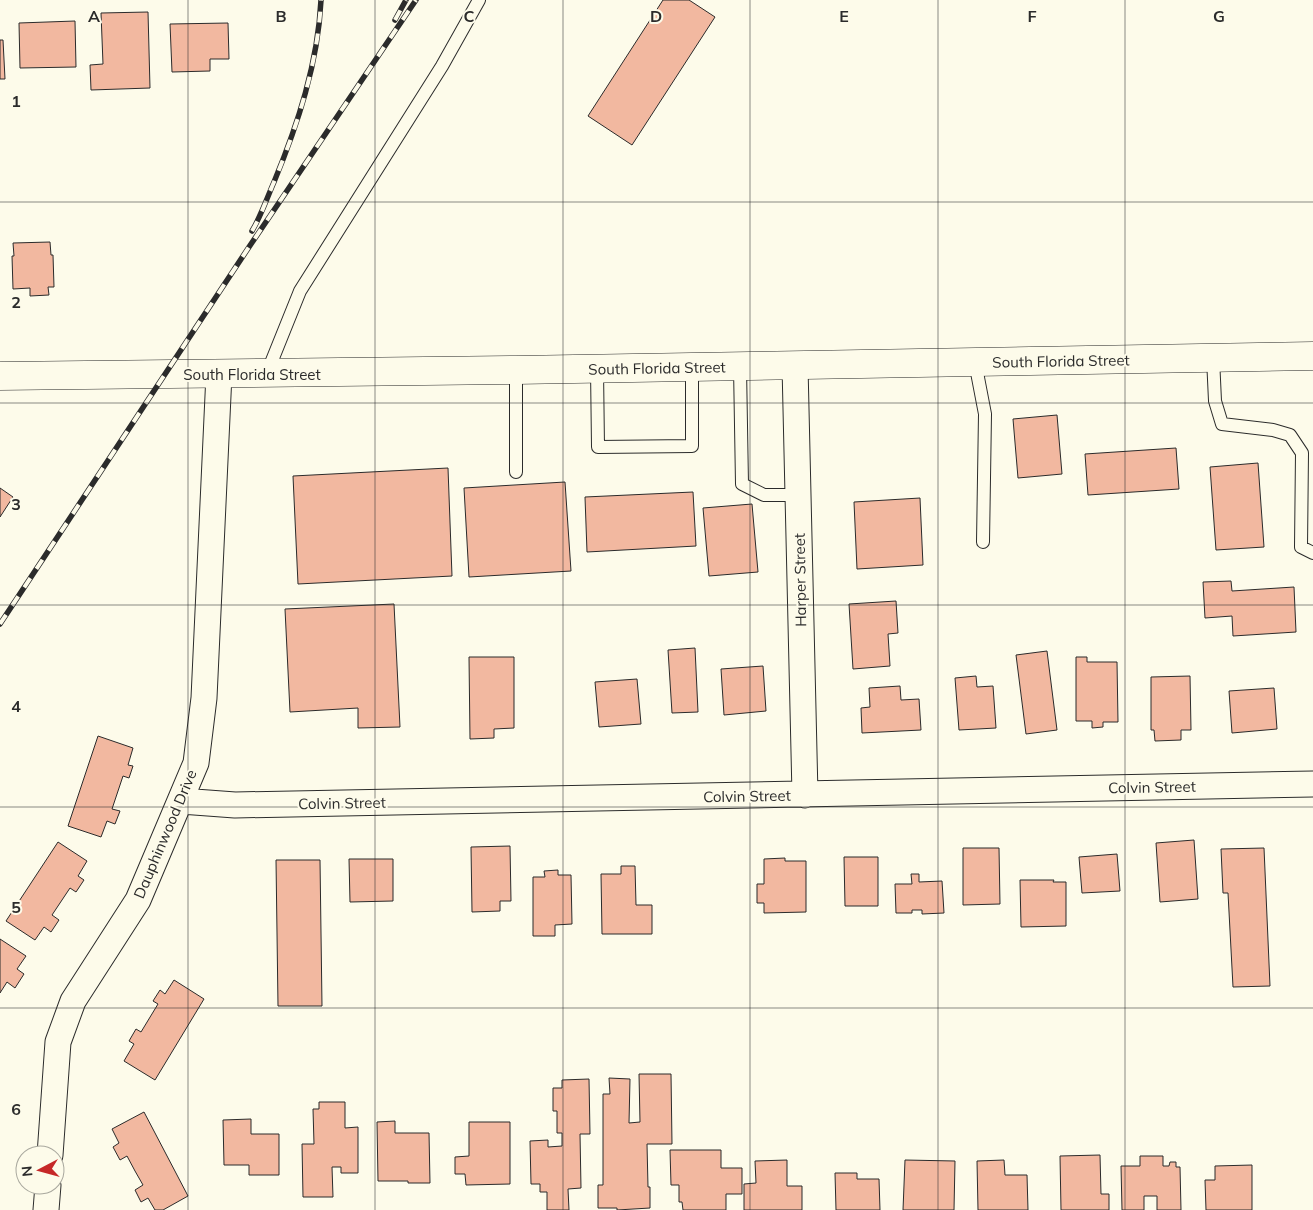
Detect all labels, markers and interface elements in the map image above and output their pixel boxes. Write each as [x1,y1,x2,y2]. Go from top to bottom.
text: A [88,6,100,26]
text: B [275,6,287,26]
text: C [464,6,475,26]
text: D [650,6,662,26]
text: E [839,6,849,26]
text: F [1027,6,1037,26]
text: G [1213,6,1225,26]
text: 1 [11,91,21,111]
text: 2 [11,292,21,312]
street label: South Florida Street [992,350,1130,372]
street label: South Florida Street [588,357,726,379]
street label: South Florida Street [183,365,321,384]
text: 3 [11,494,21,514]
street label: Harper Street [790,533,810,627]
text: 4 [11,696,21,716]
street label: Dauphinwood Drive [129,767,201,901]
street label: Colvin Street [1108,777,1196,797]
street label: Colvin Street [703,786,791,806]
street label: Colvin Street [298,793,386,813]
text: 5 [11,897,21,917]
text: 6 [11,1099,21,1119]
north arrow [15,1145,65,1195]
text: N [18,1165,37,1178]

